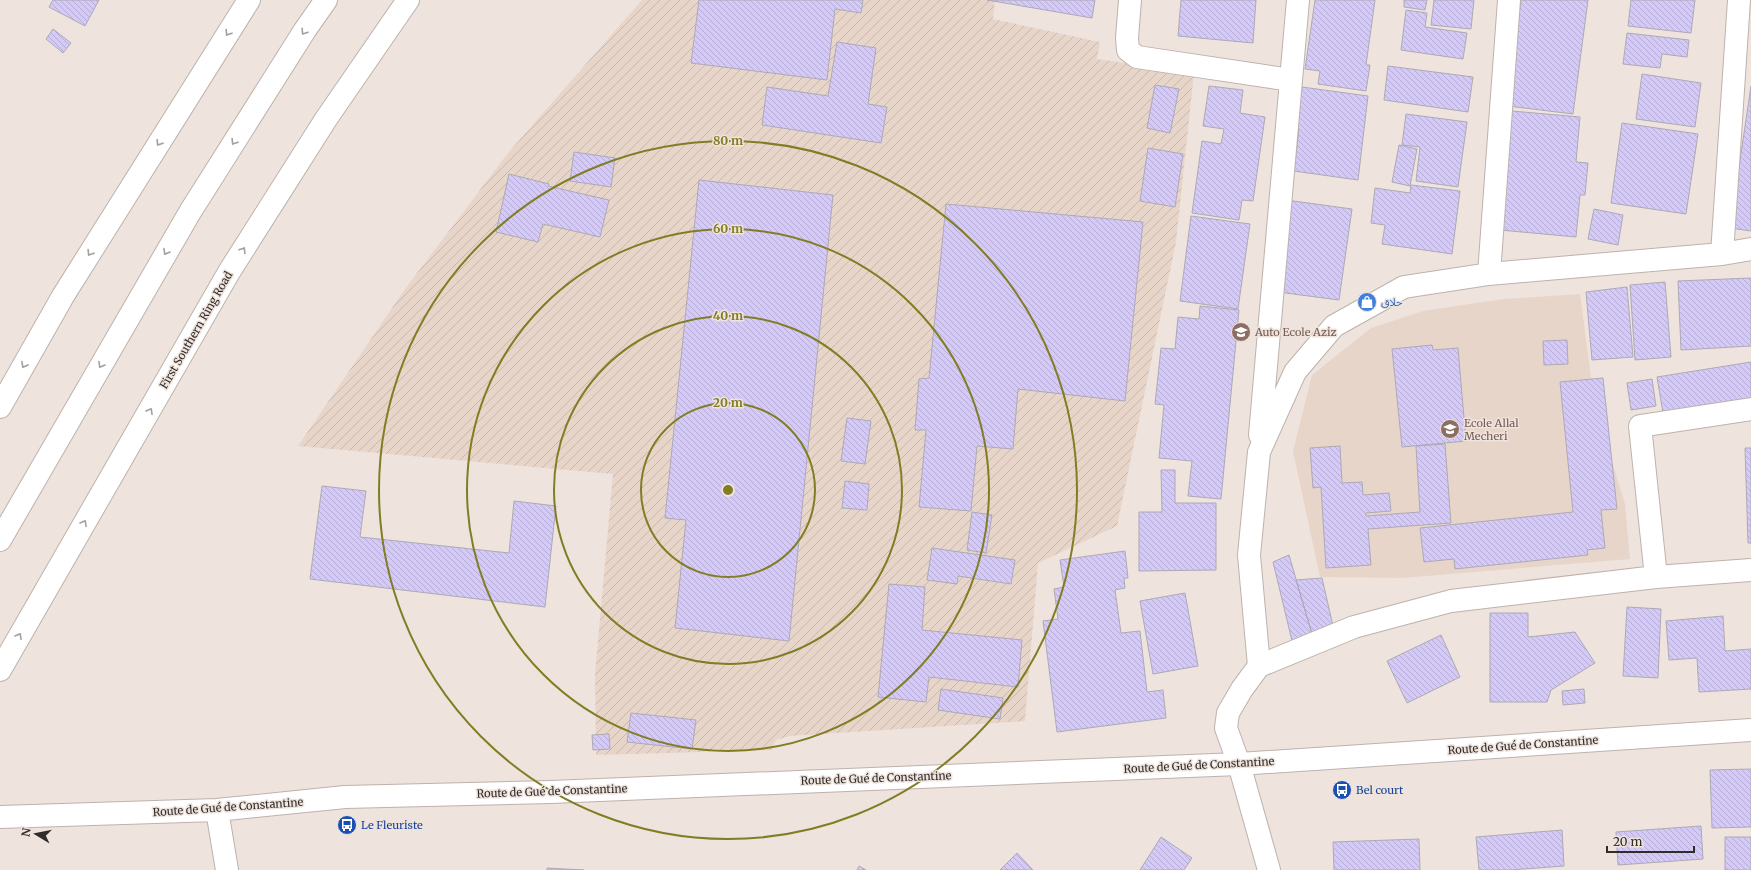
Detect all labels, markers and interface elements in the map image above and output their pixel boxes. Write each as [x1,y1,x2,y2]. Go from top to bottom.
one-way arrow [301,28,309,35]
one-way arrow [226,29,233,36]
text: 80 m [713,133,743,148]
one-way arrow [231,138,239,145]
one-way arrow [156,139,164,146]
text: 60 m [713,221,743,236]
one-way arrow [238,247,246,254]
one-way arrow [164,248,171,256]
one-way arrow [87,249,94,256]
street label: First Southern Ring Road [157,268,236,391]
shop icon: حلاق [1356,291,1378,313]
place label: حلاق [1381,295,1403,309]
text: 40 m [713,308,743,323]
school or university icon: Auto Ecole Aziz [1230,321,1252,343]
place label: Auto Ecole Aziz [1254,325,1336,339]
one-way arrow [21,361,28,368]
one-way arrow [99,361,106,368]
text: 20 m [713,395,743,410]
one-way arrow [145,408,152,415]
place label: Ecole Allal Mecheri [1464,416,1519,443]
school or university icon: Ecole Allal Mecheri [1439,418,1461,440]
centre of rings [721,483,735,497]
one-way arrow [80,520,87,527]
one-way arrow [15,633,22,640]
street label: Route de Gué de Constantine [1447,733,1599,757]
street label: Route de Gué de Constantine [1123,754,1275,776]
street label: Route de Gué de Constantine [800,768,952,788]
bus stop icon: Bel court [1331,779,1353,801]
street label: Route de Gué de Constantine [476,781,628,801]
place label: Bel court [1356,783,1404,797]
street label: Route de Gué de Constantine [152,795,304,819]
north arrow [16,814,56,854]
bus stop icon: Le Fleuriste [336,814,358,836]
place label: Le Fleuriste [361,818,423,832]
text: N [19,826,34,838]
scale bar [1607,828,1694,854]
text: 20 m [1613,834,1642,849]

